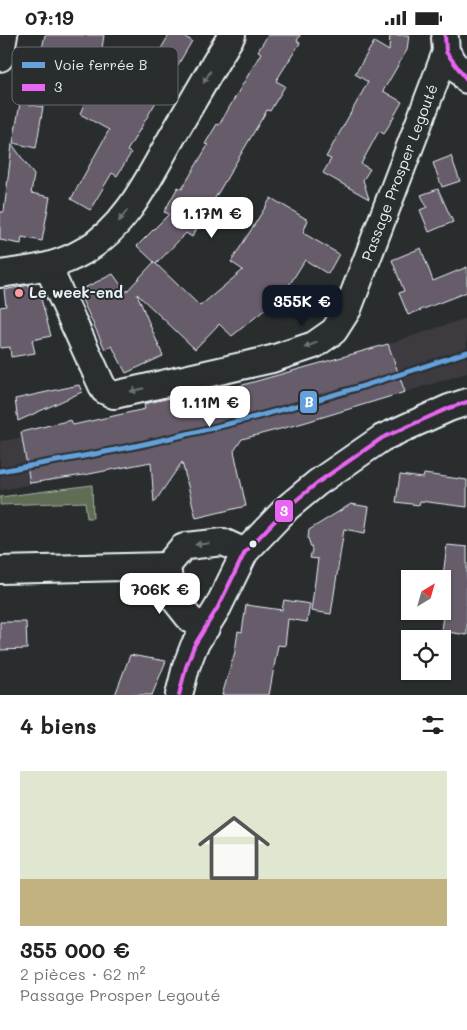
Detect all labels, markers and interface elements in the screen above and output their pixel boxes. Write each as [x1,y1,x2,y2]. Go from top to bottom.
text: 07:19 [25,5,74,30]
legend [12,47,178,105]
text: Voie ferrée B [54,55,147,74]
one-way arrow [203,71,212,84]
text: 3 [54,77,62,96]
street label: Passage Prosper Legouté [356,81,442,264]
pin: 1.17M € [166,197,258,239]
text: 1.17M € [182,202,242,223]
one-way arrow [118,209,129,222]
place label: Le week-end [29,282,123,302]
pin: 355K € [261,285,343,327]
marker: Le week-end [13,287,25,299]
text: 355K € [273,290,331,311]
one-way arrow [303,341,318,349]
pin: 1.11M € [164,385,256,428]
one-way arrow [130,386,145,394]
line badge: B [299,390,318,414]
text: 1.11M € [181,391,239,412]
text: B [304,392,314,411]
line badge: 3 [274,499,294,523]
text: 3 [280,501,288,520]
unlabelled marker [248,539,258,549]
one-way arrow [194,540,210,548]
north arrow [401,570,451,620]
map controls [401,570,451,680]
pin: 706K € [119,573,201,615]
text: 706K € [131,578,189,599]
button: locate [401,630,451,680]
icon: filters [419,711,447,739]
text: 4 biens [20,712,96,739]
icon: home [189,803,279,893]
text: 355 000 € [20,936,130,963]
text: 2 pièces · 62 m² [20,963,146,984]
text: Passage Prosper Legouté [20,984,220,1005]

